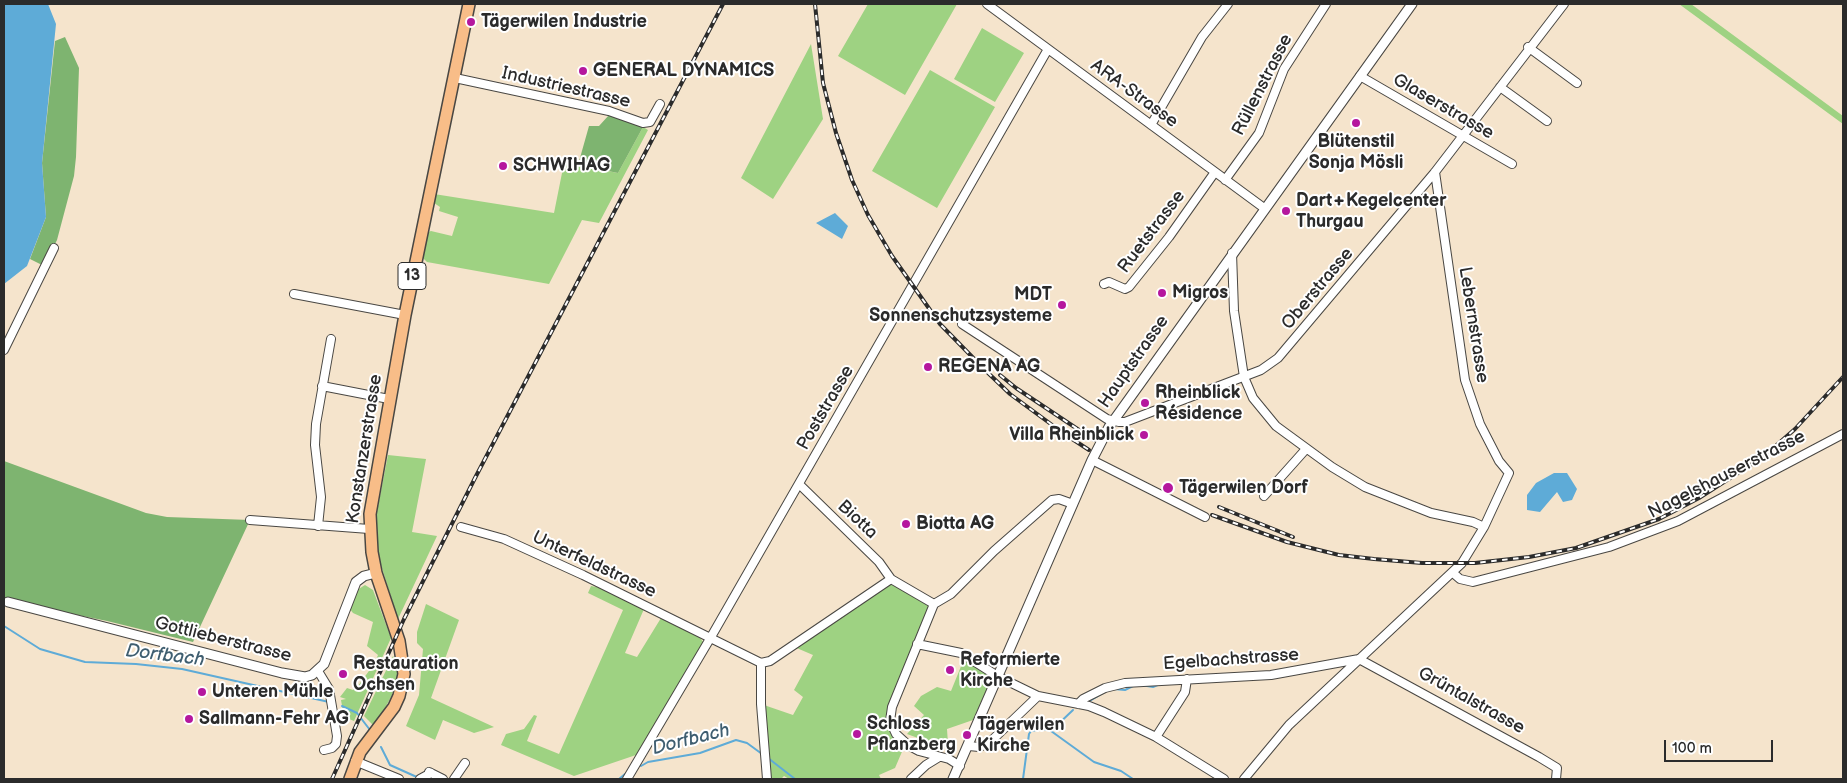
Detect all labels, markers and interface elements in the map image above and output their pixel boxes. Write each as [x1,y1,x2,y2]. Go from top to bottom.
place label: Tägerwilen Industrie [481,11,647,33]
marker: Tägerwilen Industrie [465,16,477,28]
street label: Rüllenstrasse [1228,31,1298,139]
street label: ARA-Strasse [1086,55,1182,133]
place label: GENERAL DYNAMICS [593,60,774,82]
street label: Industriestrasse [500,63,632,113]
marker: GENERAL DYNAMICS [577,65,589,77]
street label: Glaserstrasse [1389,69,1497,145]
marker: Blütenstil Sonja Mösli [1350,117,1362,129]
place label: Blütenstil Sonja Mösli [1309,131,1403,173]
place label: SCHWIHAG [513,155,610,177]
marker: SCHWIHAG [497,160,509,172]
street label: Ruetstrasse [1114,186,1190,278]
place label: Dart+Kegelcenter Thurgau [1296,190,1446,232]
marker: Dart+Kegelcenter Thurgau [1280,205,1292,217]
street label: Oberstrasse [1277,244,1359,334]
road number: 13 [398,262,426,290]
street label: Lebernstrasse [1453,265,1493,385]
place label: Migros [1172,282,1228,304]
place label: MDT Sonnenschutzsysteme [869,284,1052,326]
marker: Migros [1156,287,1168,299]
marker: MDT Sonnenschutzsysteme [1056,299,1068,311]
street label: Hauptstrasse [1094,311,1174,413]
place label: REGENA AG [938,356,1040,378]
marker: REGENA AG [922,361,934,373]
street label: Poststrasse [793,362,859,454]
street label: Konstanzerstrasse [343,373,387,525]
place label: Rheinblick Résidence [1155,382,1242,424]
marker: Rheinblick Résidence [1139,397,1151,409]
place label: Villa Rheinblick [1009,424,1134,446]
street label: Nagelshauserstrasse [1645,426,1809,524]
marker: Villa Rheinblick [1138,429,1150,441]
place label: Tägerwilen Dorf [1179,477,1308,499]
marker: Tägerwilen Dorf [1161,481,1175,495]
street label: Biotta [832,496,882,544]
place label: Biotta AG [916,513,994,535]
marker: Biotta AG [900,518,912,530]
street label: Unterfeldstrasse [528,527,660,603]
street label: Gottlieberstrasse [152,613,294,667]
water label: Dorfbach [124,640,206,672]
street label: Egelbachstrasse [1162,644,1300,676]
place label: Reformierte Kirche [960,649,1060,692]
place label: Restauration Ochsen [353,653,459,696]
street label: Grüntalstrasse [1414,663,1528,739]
marker: Reformierte Kirche [944,664,956,676]
marker: Restauration Ochsen [337,668,349,680]
place label: Unteren Mühle [212,681,333,703]
marker: Unteren Mühle [196,686,208,698]
place label: Sallmann-Fehr AG [199,708,349,730]
marker: Sallmann-Fehr AG [183,713,195,725]
place label: Schloss Pflanzberg [867,713,956,756]
place label: Tägerwilen Kirche [977,714,1064,756]
water label: Dorfbach [650,719,732,761]
marker: Schloss Pflanzberg [851,728,863,740]
marker: Tägerwilen Kirche [961,729,973,741]
scale bar [1667,730,1776,762]
text: 100 m [1672,739,1712,758]

